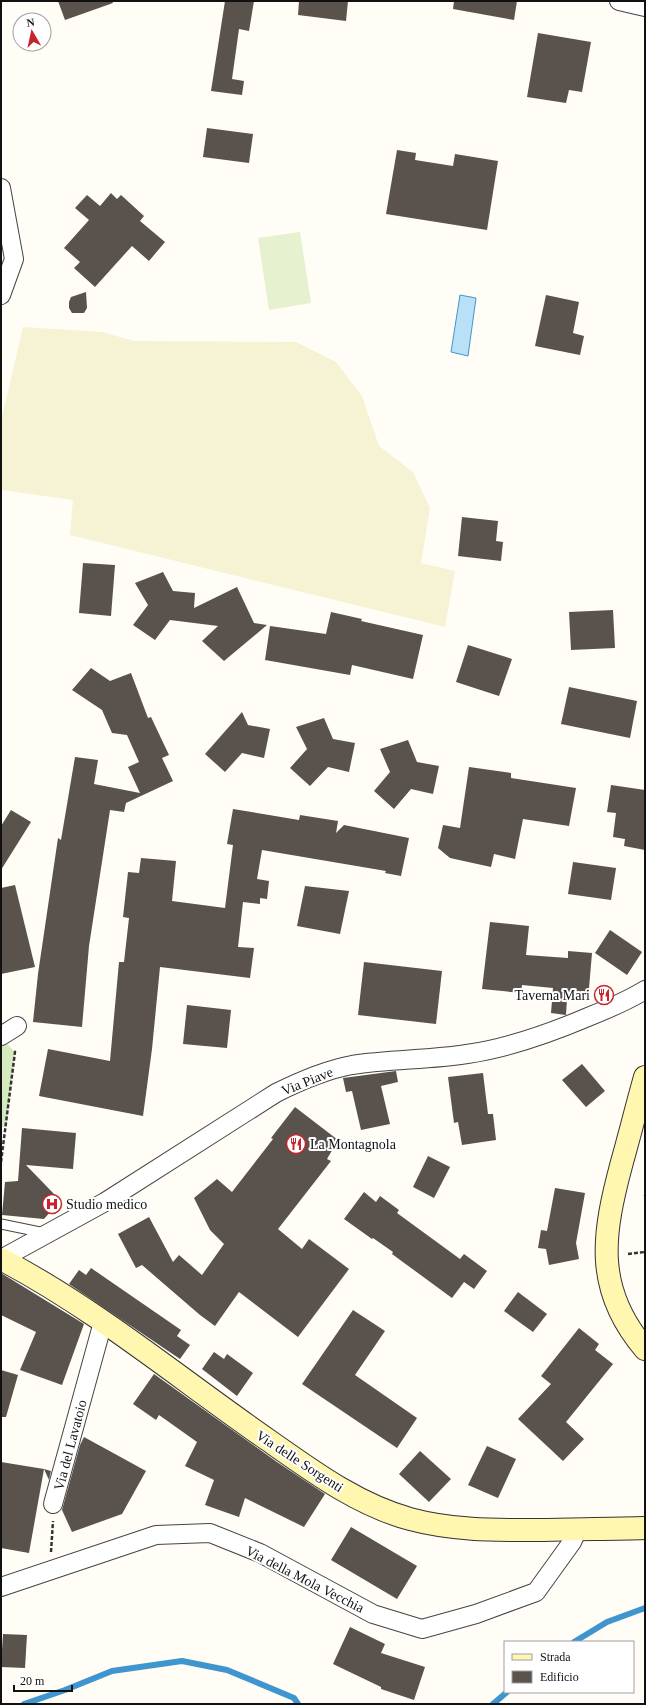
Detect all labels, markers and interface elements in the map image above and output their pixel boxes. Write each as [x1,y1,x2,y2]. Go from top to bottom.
north arrow [12,12,52,52]
text: N [26,16,35,29]
restaurant icon: Taverna Mari [593,984,615,1006]
place label: Taverna Mari [514,988,590,1003]
street label: Via Piave [279,1064,335,1099]
restaurant icon: La Montagnola [285,1133,307,1155]
place label: La Montagnola [310,1137,397,1152]
hospital icon: Studio medico [41,1193,63,1215]
place label: Studio medico [66,1197,147,1212]
street label: Via del Lavatoio [51,1398,90,1492]
street label: Via delle Sorgenti [253,1428,346,1495]
street label: Via della Mola Vecchia [243,1543,367,1616]
legend [504,1641,634,1693]
text: Strada [540,1650,571,1664]
scale bar [14,1667,72,1693]
text: Edificio [540,1670,579,1684]
text: 20 m [20,1674,45,1688]

